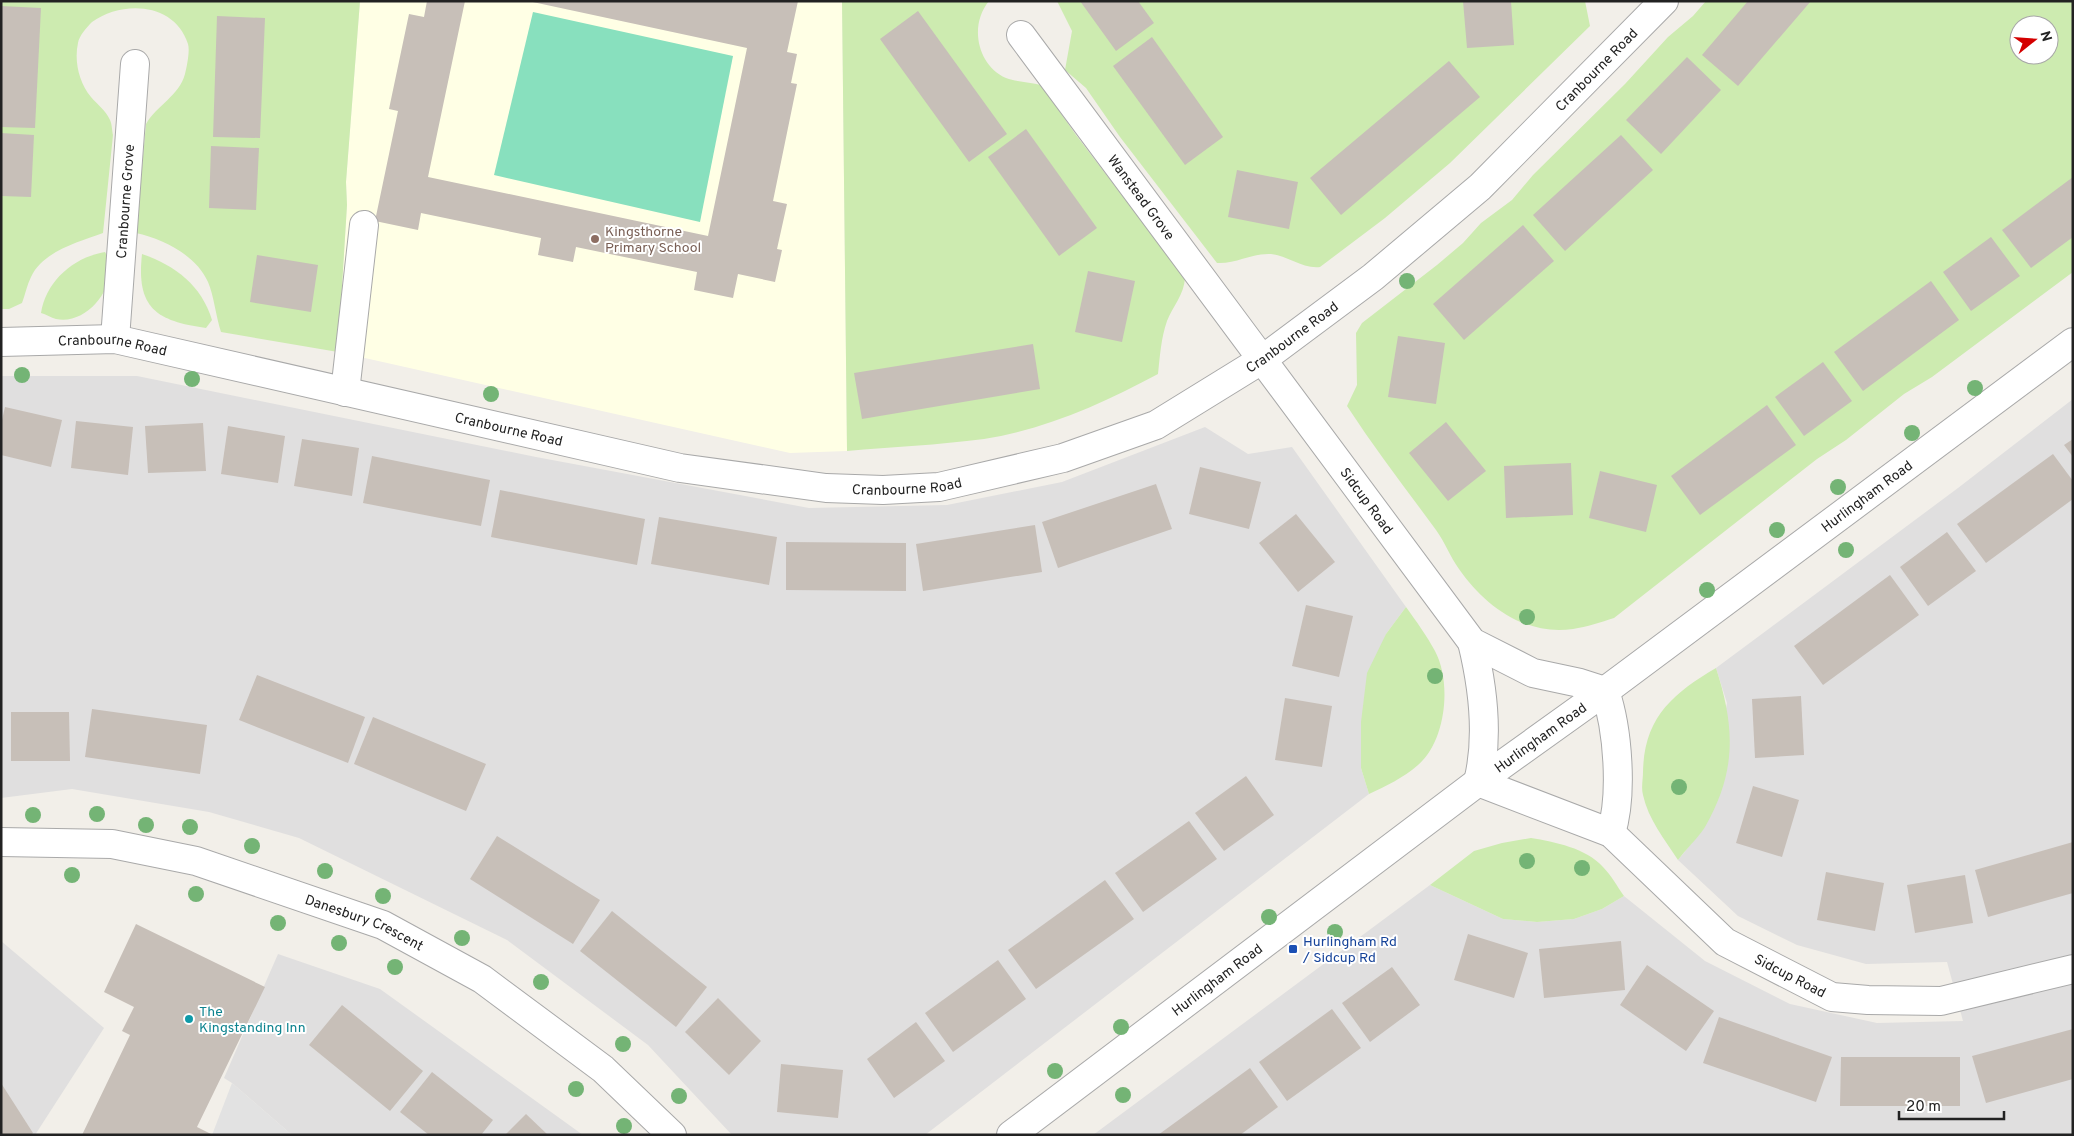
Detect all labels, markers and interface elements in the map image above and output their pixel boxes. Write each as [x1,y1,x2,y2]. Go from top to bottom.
north arrow [2009,15,2059,65]
street label: Cranbourne Road [1552,25,1642,116]
text: N [2035,29,2055,44]
street label: Cranbourne Grove [114,143,139,259]
street label: Wanstead Grove [1103,152,1177,244]
place label: Kingsthorne Primary School [605,224,701,257]
marker: Kingsthorne Primary School [589,233,601,245]
street label: Cranbourne Road [1243,299,1342,377]
street label: Cranbourne Road [58,332,168,361]
street label: Cranbourne Road [453,410,564,451]
street label: Hurlingham Road [1819,458,1916,537]
street label: Sidcup Road [1336,465,1396,538]
street label: Cranbourne Road [852,475,964,500]
street label: Hurlingham Road [1492,700,1591,777]
street label: Danesbury Crescent [302,892,426,955]
place label: Hurlingham Rd / Sidcup Rd [1302,934,1397,967]
street label: Hurlingham Road [1169,941,1267,1020]
marker: Hurlingham Rd / Sidcup Rd [1287,943,1299,955]
street label: Sidcup Road [1751,951,1828,1002]
place label: The Kingstanding Inn [199,1004,306,1037]
marker: The Kingstanding Inn [183,1013,195,1025]
scale bar [1899,1088,2004,1120]
text: 20 m [1906,1098,1941,1117]

